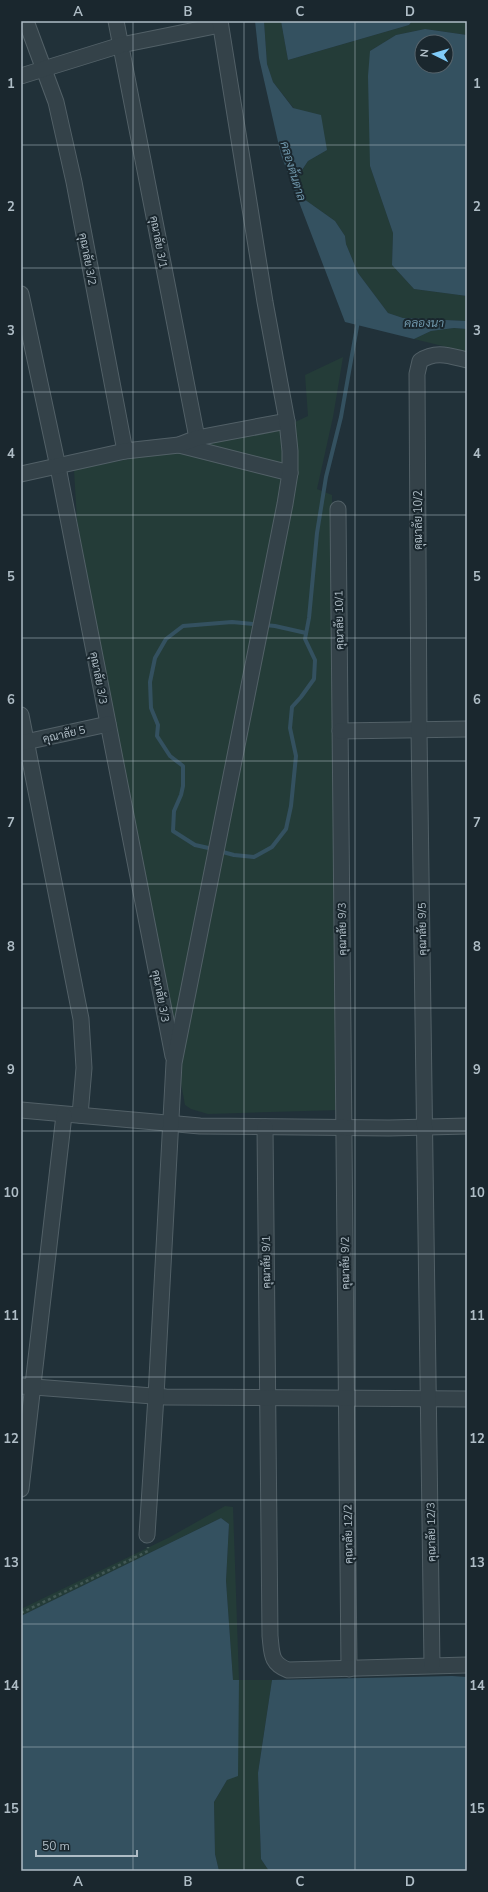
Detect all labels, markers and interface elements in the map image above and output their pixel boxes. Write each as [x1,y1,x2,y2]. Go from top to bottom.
text: A [73,3,83,21]
text: B [184,3,193,21]
text: C [296,3,305,21]
text: D [405,3,415,21]
north arrow [414,34,454,74]
text: N [417,48,432,58]
text: 1 [7,75,15,93]
text: 1 [473,75,481,93]
water label: คลองต้นตาล [276,139,310,203]
text: 2 [7,198,15,216]
text: 2 [473,198,481,216]
street label: คุณาลัย 3/1 [145,215,171,270]
street label: คุณาลัย 3/2 [74,232,100,287]
water label: คลองนา [404,315,444,331]
text: 3 [7,322,15,340]
text: 3 [473,322,481,340]
text: 4 [7,445,15,463]
text: 4 [473,445,481,463]
street label: คุณาลัย 10/2 [411,490,427,550]
text: 5 [7,568,15,586]
text: 5 [473,568,481,586]
street label: คุณาลัย 10/1 [331,590,349,650]
street label: คุณาลัย 3/3 [85,651,111,706]
text: 6 [7,691,15,709]
text: 6 [473,691,481,709]
street label: คุณาลัย 5 [41,722,87,748]
text: 7 [7,814,15,832]
text: 7 [473,814,481,832]
street label: คุณาลัย 9/3 [335,902,351,956]
street label: คุณาลัย 9/5 [415,902,431,956]
text: 8 [7,938,15,956]
text: 8 [473,938,481,956]
street label: คุณาลัย 3/3 [147,969,173,1024]
text: 9 [7,1061,15,1079]
text: 9 [473,1061,481,1079]
text: 10 [3,1184,19,1202]
text: 10 [469,1184,485,1202]
street label: คุณาลัย 9/1 [259,1235,275,1289]
street label: คุณาลัย 9/2 [338,1236,354,1290]
text: 11 [3,1307,19,1325]
text: 11 [469,1307,485,1325]
text: 12 [3,1430,19,1448]
text: 12 [469,1430,485,1448]
street label: คุณาลัย 12/3 [423,1502,441,1562]
street label: คุณาลัย 12/2 [340,1504,358,1564]
text: 13 [3,1554,19,1572]
text: 13 [469,1554,485,1572]
text: 14 [3,1677,19,1695]
text: 14 [469,1677,485,1695]
text: 15 [3,1800,19,1818]
text: 15 [469,1800,485,1818]
scale bar [36,1832,137,1858]
text: 50 m [42,1838,70,1854]
text: A [73,1873,83,1891]
text: B [184,1873,193,1891]
text: C [296,1873,305,1891]
text: D [405,1873,415,1891]

